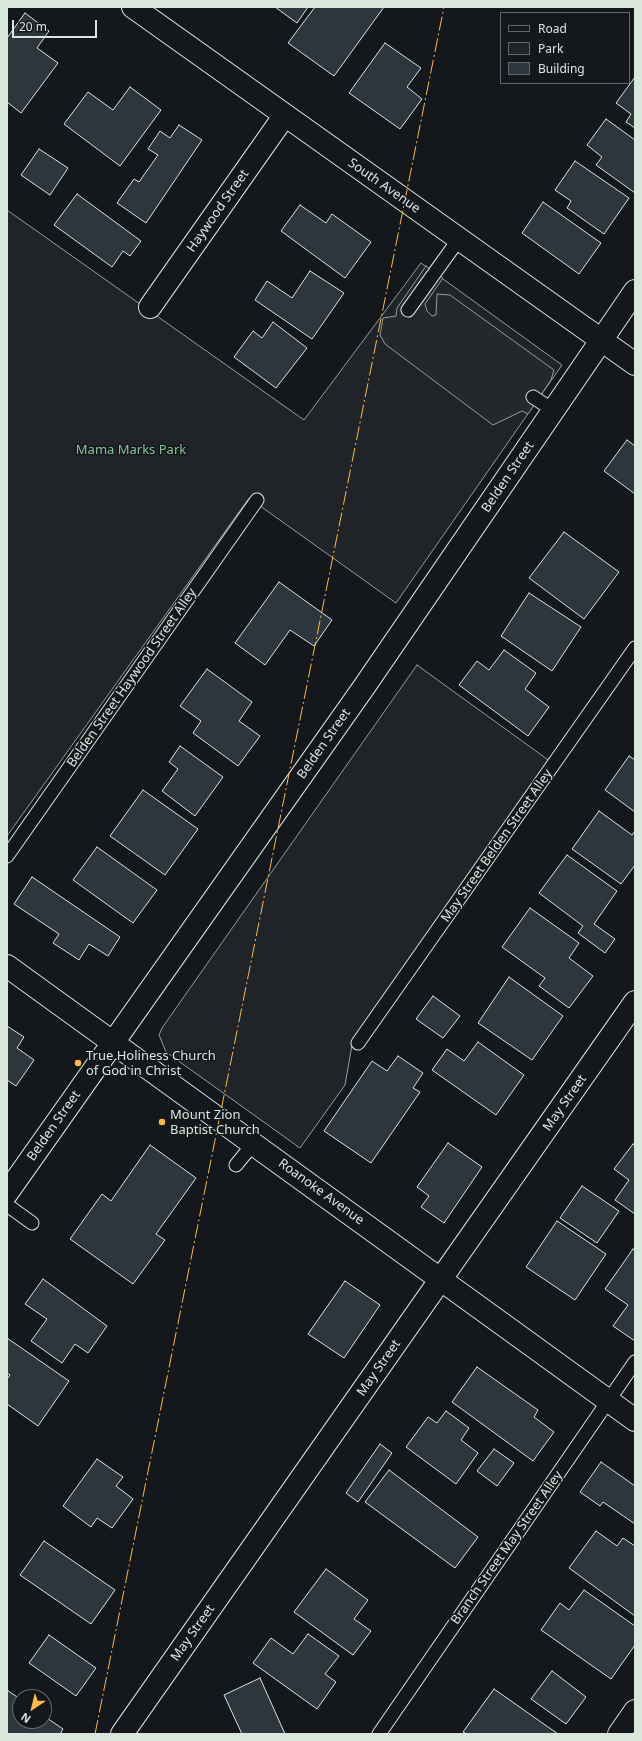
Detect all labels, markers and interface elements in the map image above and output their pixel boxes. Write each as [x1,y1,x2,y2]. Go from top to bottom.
scale bar [14,12,99,38]
legend [500,12,630,84]
text: 20 m [19,18,47,35]
text: Road [538,20,567,37]
text: Park [538,40,563,57]
text: Building [538,60,585,77]
street label: South Avenue [345,155,423,217]
street label: Haywood Street [184,167,252,255]
street label: Belden Street [479,439,537,515]
park label: Mama Marks Park [76,442,186,458]
street label: Belden Street Haywood Street Alley [64,586,200,770]
street label: Belden Street [294,706,354,782]
street label: May Street Belden Street Alley [438,767,556,925]
place label: True Holiness Church of God in Christ [86,1048,216,1079]
marker: True Holiness Church of God in Christ [73,1058,83,1068]
street label: May Street [540,1072,590,1134]
street label: Belden Street [24,1088,84,1164]
place label: Mount Zion Baptist Church [170,1107,260,1138]
marker: Mount Zion Baptist Church [157,1117,167,1127]
street label: Roanoke Avenue [275,1156,367,1228]
street label: May Street [354,1337,404,1399]
street label: Branch Street May Street Alley [448,1468,566,1628]
street label: May Street [168,1602,218,1664]
north arrow [12,1689,52,1729]
text: N [17,1710,33,1727]

